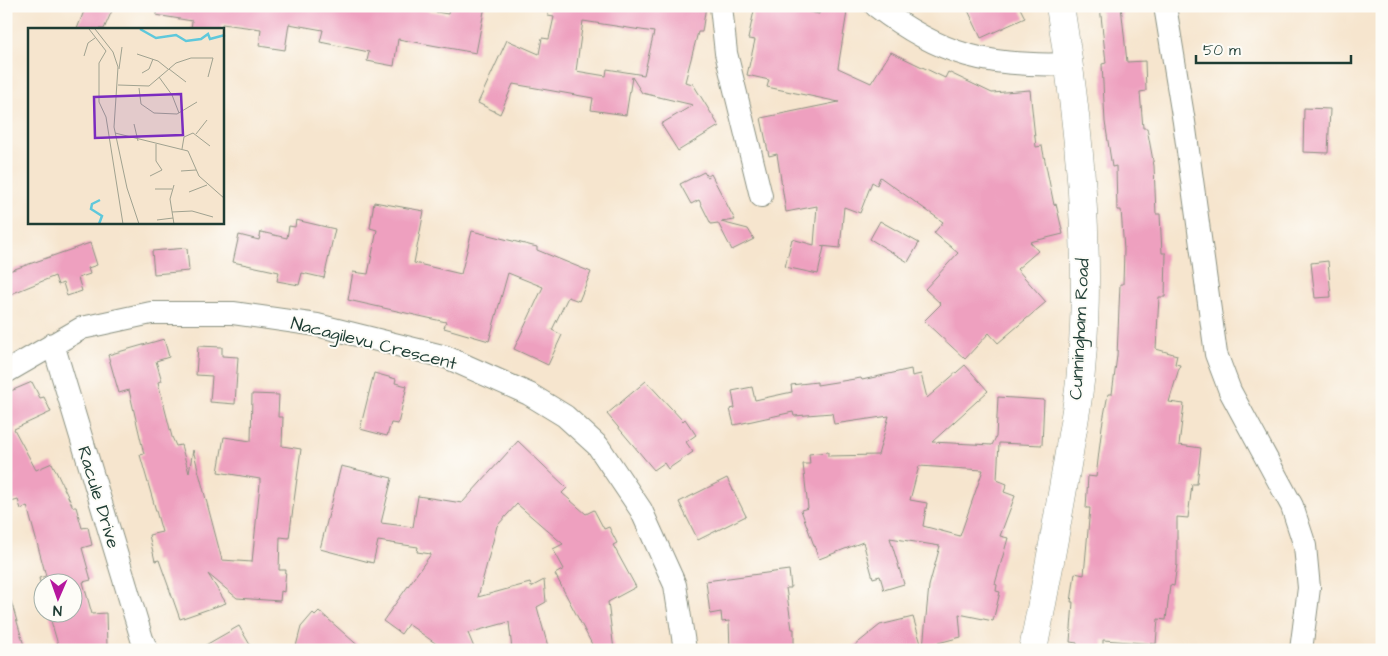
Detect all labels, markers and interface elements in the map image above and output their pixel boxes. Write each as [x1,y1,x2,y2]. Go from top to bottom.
inset map [28,28,224,224]
scale bar [1196,32,1350,64]
text: 50 m [1203,40,1241,61]
street label: Cunningham Road [1063,258,1097,400]
street label: Nacagilevu Crescent [288,311,460,377]
street label: Racule Drive [71,443,126,552]
north arrow [32,574,82,624]
text: N [53,600,62,620]

